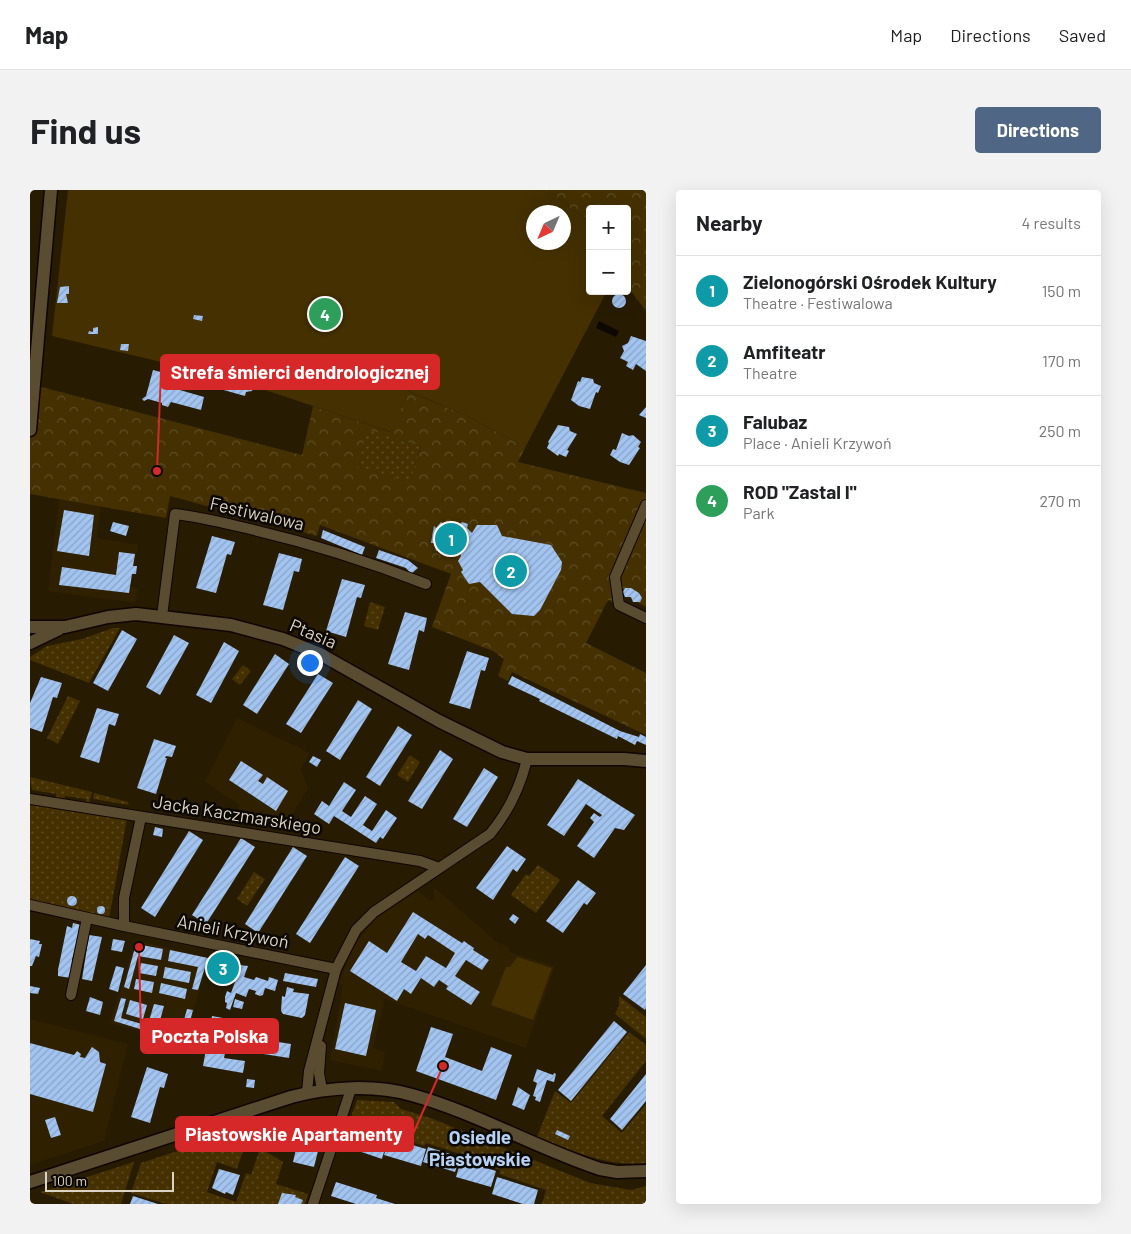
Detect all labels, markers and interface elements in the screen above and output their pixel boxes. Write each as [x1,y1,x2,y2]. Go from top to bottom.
text: Map [25,20,68,49]
text: Map [890,24,922,46]
text: Directions [950,24,1031,46]
text: Saved [1059,24,1106,46]
button: Directions [975,107,1101,153]
text: Find us [30,109,141,151]
north arrow [526,205,571,250]
map controls [586,205,631,295]
button: + [586,205,631,250]
text: Nearby [696,210,762,235]
text: 4 results [1021,213,1081,232]
button: − [586,250,631,295]
text: Zielonogórski Ośrodek Kultury [743,270,997,293]
text: 1 [709,281,715,300]
text: 150 m [1042,281,1081,300]
text: Theatre · Festiwalowa [743,293,893,312]
pin: 4 [309,295,341,333]
text: Amfiteatr [743,340,825,363]
text: 2 [708,351,716,370]
text: 170 m [1042,351,1081,370]
callout: Strefa śmierci dendrologicznej [161,355,439,389]
text: Strefa śmierci dendrologicznej [171,360,429,383]
text: Theatre [743,363,797,382]
text: Falubaz [743,410,807,433]
text: 3 [708,421,716,440]
text: 250 m [1039,421,1081,440]
text: Place · Anieli Krzywoń [743,433,892,452]
text: ROD "Zastal I" [743,480,856,503]
street label: Festiwalowa [208,491,307,535]
text: 4 [707,491,717,510]
text: 270 m [1039,491,1081,510]
text: Park [743,503,774,522]
pin: 1 [435,520,467,558]
pin: 2 [495,552,527,590]
street label: Ptasia [287,613,340,653]
your location [297,650,323,676]
street label: Jacka Kaczmarskiego [151,790,323,838]
street label: Anieli Krzywoń [176,909,291,953]
pin: 3 [207,949,239,987]
callout: Poczta Polska [141,1019,278,1053]
text: Poczta Polska [152,1024,268,1047]
callout: Piastowskie Apartamenty [176,1117,413,1151]
text: Piastowskie Apartamenty [185,1122,403,1145]
district label: Osiedle Piastowskie [429,1125,531,1170]
scale bar [45,1169,174,1192]
text: 100 m [52,1172,87,1189]

